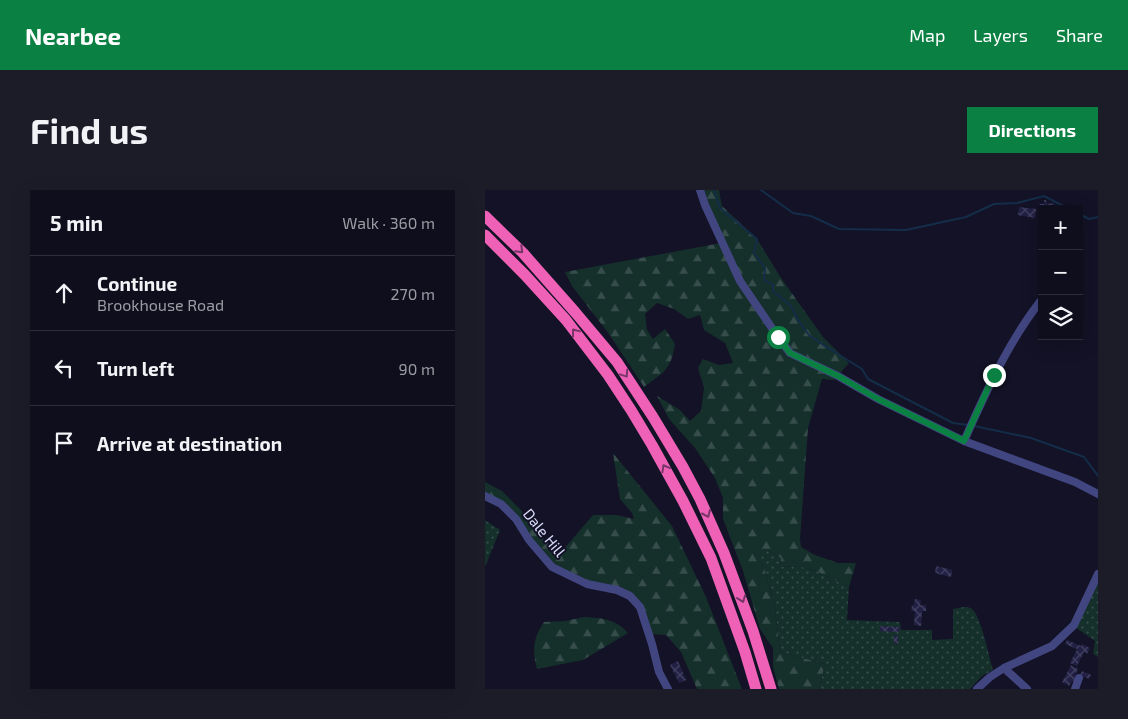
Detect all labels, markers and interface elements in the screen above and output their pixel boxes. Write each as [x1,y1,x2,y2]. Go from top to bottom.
text: Nearbee [25,21,121,50]
text: Map [909,24,945,46]
text: Layers [973,24,1028,46]
text: Share [1056,24,1103,46]
button: Directions [967,107,1098,153]
text: Find us [30,109,148,151]
map controls [1038,205,1083,340]
button: + [1038,205,1083,250]
text: 5 min [50,210,103,235]
text: Walk · 360 m [342,213,435,232]
one-way arrow [514,244,523,253]
button: − [1038,250,1083,295]
text: Continue [97,272,177,295]
icon: ahead [50,279,78,307]
text: 270 m [391,284,435,303]
text: Brookhouse Road [97,295,224,314]
button: layers [1038,295,1083,340]
route start [767,326,790,349]
one-way arrow [572,328,581,338]
icon: left [50,354,78,382]
text: Turn left [97,357,174,380]
text: 90 m [399,359,435,378]
route end [983,364,1006,387]
one-way arrow [619,369,628,378]
icon: arrive [50,429,78,457]
text: Arrive at destination [97,432,282,455]
one-way arrow [661,464,671,473]
street label: Dale Hill [520,505,570,560]
one-way arrow [700,509,711,518]
one-way arrow [736,594,746,602]

